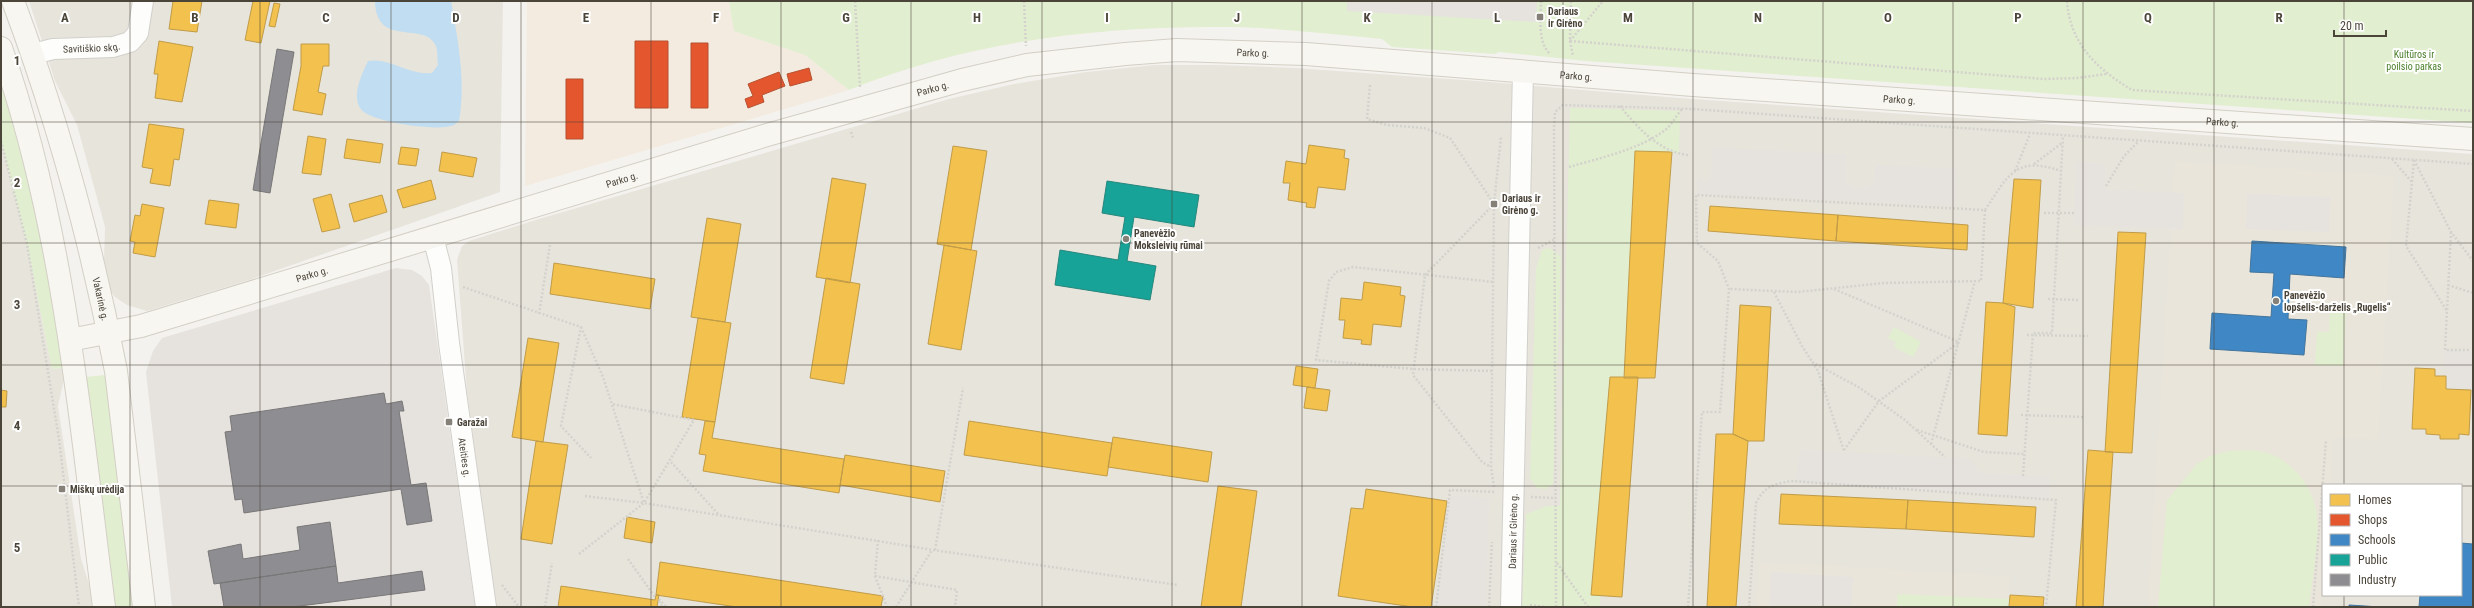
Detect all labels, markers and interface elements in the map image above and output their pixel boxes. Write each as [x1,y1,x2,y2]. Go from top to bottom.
place label: Dariaus ir Girėno [1548,6,1582,29]
text: A [61,10,69,25]
text: B [191,10,199,25]
text: C [322,10,330,25]
text: D [452,10,460,25]
text: E [583,10,590,25]
text: F [713,10,719,25]
text: G [842,10,850,25]
text: H [973,10,981,25]
text: I [1105,10,1109,25]
text: J [1234,10,1240,25]
text: K [1363,10,1371,25]
text: L [1494,10,1500,25]
text: M [1623,10,1633,25]
text: N [1754,10,1762,25]
text: O [1884,10,1892,25]
text: P [2014,10,2022,25]
text: Q [2144,10,2152,25]
text: R [2275,10,2283,25]
marker: Dariaus ir Girėno [1535,12,1545,22]
scale bar [2334,12,2386,38]
text: 20 m [2340,19,2364,33]
street label: Savitiškio skg. [63,40,121,55]
street label: Parko g. [1236,47,1270,59]
park label: Kultūros ir poilsio parkas [2386,49,2442,72]
text: 1 [14,53,20,68]
street label: Parko g. [1559,69,1593,83]
street label: Parko g. [916,79,950,98]
street label: Parko g. [1883,93,1916,106]
street label: Parko g. [2206,116,2239,129]
street label: Parko g. [605,170,639,190]
text: 2 [14,175,21,190]
place label: Dariaus ir Girėno g. [1502,193,1541,216]
marker: Dariaus ir Girėno g. [1489,199,1499,209]
place label: Panevėžio Moksleivių rūmai [1134,228,1203,251]
marker: Panevėžio Moksleivių rūmai [1121,234,1131,244]
street label: Parko g. [295,264,329,284]
street label: Vakarinė g. [90,276,111,322]
place label: Panevėžio lopšelis-darželis „Rugelis“ [2284,290,2391,314]
marker: Panevėžio lopšelis-darželis „Rugelis“ [2271,296,2281,306]
text: 3 [14,297,20,312]
marker: Garažai [444,417,454,427]
place label: Garažai [457,417,487,428]
text: 4 [14,418,21,433]
street label: Ateities g. [456,437,473,478]
marker: Miškų urėdija [57,484,67,494]
place label: Miškų urėdija [70,484,124,495]
legend [2322,484,2462,596]
street label: Dariaus ir Girėno g. [1507,493,1520,569]
text: Homes [2358,493,2392,507]
text: Shops [2358,513,2387,527]
text: Schools [2358,533,2396,547]
text: 5 [14,540,21,555]
text: Public [2358,553,2388,567]
text: Industry [2358,573,2396,587]

